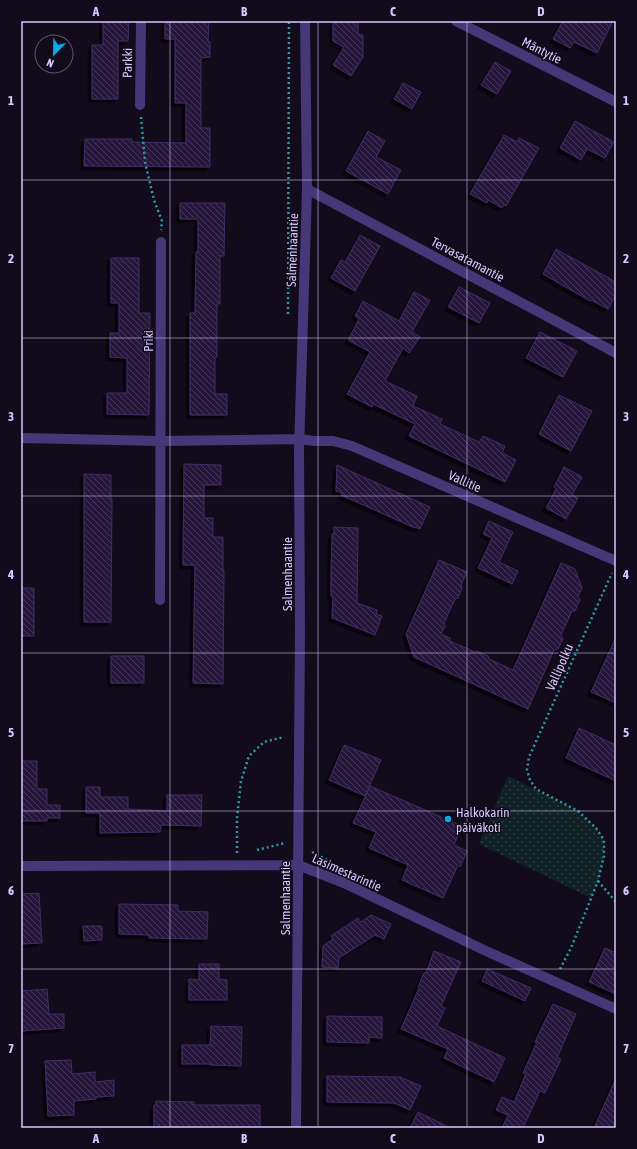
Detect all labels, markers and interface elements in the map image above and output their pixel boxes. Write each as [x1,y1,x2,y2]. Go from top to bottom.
text: A [92,4,100,19]
text: B [241,4,248,19]
text: C [390,4,396,19]
text: D [537,4,545,19]
north arrow [34,34,74,74]
street label: Mäntytie [519,34,564,67]
street label: Parkki [120,48,135,78]
text: N [45,56,55,70]
text: 1 [8,93,14,108]
text: 1 [623,93,629,108]
street label: Salmenhaantie [284,213,301,287]
street label: Tervasatamantie [429,234,507,285]
text: 2 [8,251,14,266]
text: 2 [623,251,629,266]
street label: Priki [141,330,156,352]
text: 3 [8,409,14,424]
text: 3 [623,409,629,424]
street label: Vallitie [446,468,484,495]
street label: Salmenhaantie [280,537,295,611]
text: 4 [7,567,14,582]
text: 4 [622,567,629,582]
street label: Vallipolku [543,641,576,693]
text: 5 [8,725,14,740]
text: 5 [623,725,629,740]
place label: Halkokarin päiväkoti [456,805,510,835]
marker: Halkokarin päiväkoti [443,814,453,824]
street label: Lasimestarintie [310,851,384,894]
street label: Salmenhaantie [278,861,293,935]
text: 6 [8,883,14,898]
text: 6 [623,883,629,898]
text: 7 [8,1041,14,1056]
text: 7 [623,1041,629,1056]
text: A [92,1131,100,1146]
text: B [241,1131,248,1146]
text: C [390,1131,396,1146]
text: D [537,1131,545,1146]

